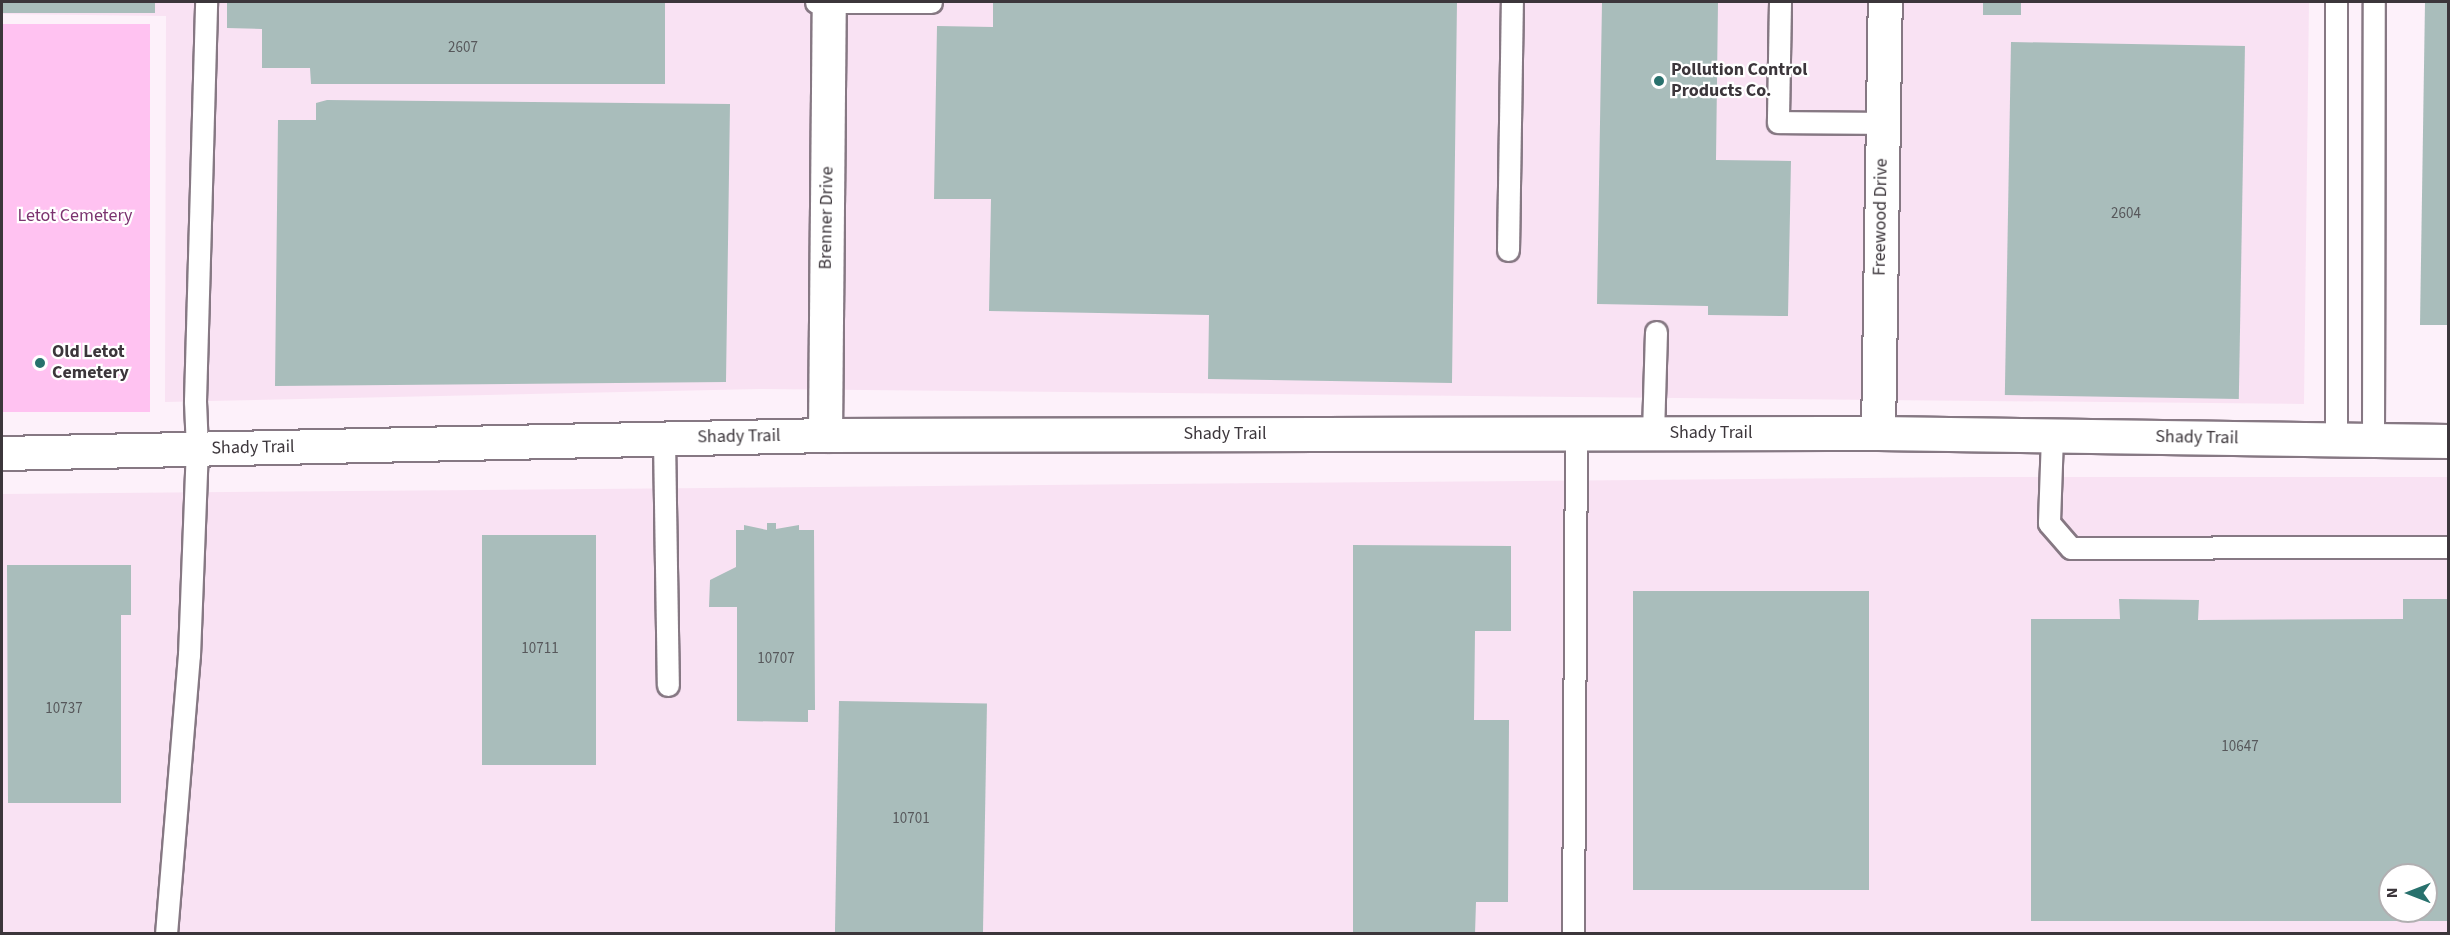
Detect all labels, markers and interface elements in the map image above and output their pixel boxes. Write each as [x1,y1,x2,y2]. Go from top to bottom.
house number: 2607 [448,39,478,57]
place label: Pollution Control Products Co. [1671,60,1807,103]
marker: Pollution Control Products Co. [1652,74,1666,88]
street label: Freewood Drive [1869,158,1893,276]
street label: Brenner Drive [815,166,839,270]
park label: Letot Cemetery [18,205,132,227]
house number: 2604 [2111,205,2141,223]
place label: Old Letot Cemetery [52,342,129,385]
marker: Old Letot Cemetery [33,356,47,370]
street label: Shady Trail [1669,422,1753,444]
street label: Shady Trail [1183,423,1267,445]
street label: Shady Trail [697,425,781,449]
street label: Shady Trail [2155,426,2239,450]
street label: Shady Trail [211,436,295,460]
house number: 10711 [521,640,559,658]
house number: 10707 [757,650,795,668]
house number: 10737 [45,700,83,718]
house number: 10647 [2221,738,2259,756]
house number: 10701 [892,810,930,828]
north arrow [2378,863,2438,923]
text: N [2381,888,2403,898]

